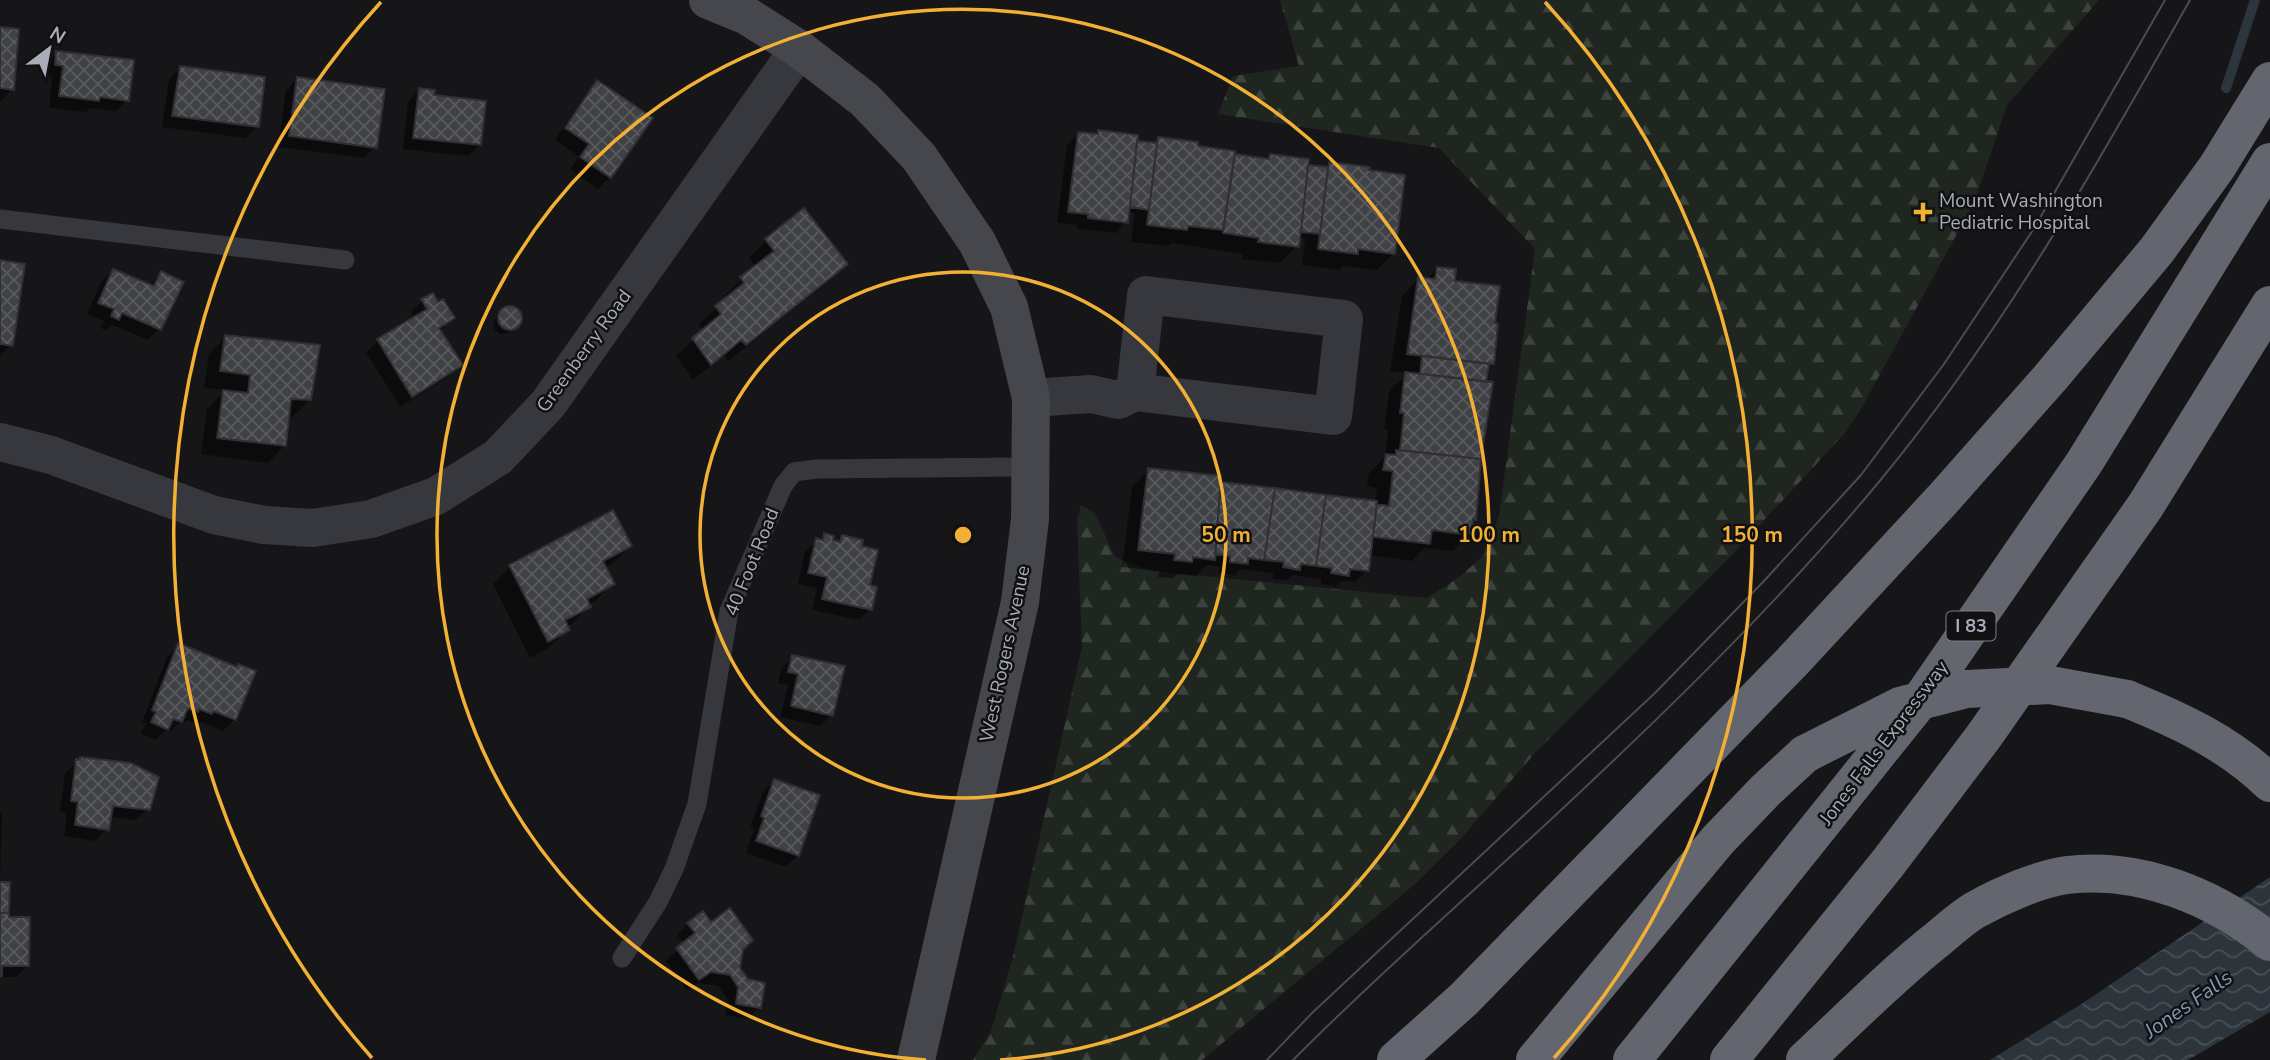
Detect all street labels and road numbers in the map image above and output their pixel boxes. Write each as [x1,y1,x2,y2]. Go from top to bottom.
street label: Greenberry Road [531,284,637,418]
street label: 40 Foot Road [718,504,786,620]
street label: West Rogers Avenue [974,563,1036,745]
road number: I 83 [1946,612,1996,640]
street label: Jones Falls Expressway [1813,655,1955,831]

